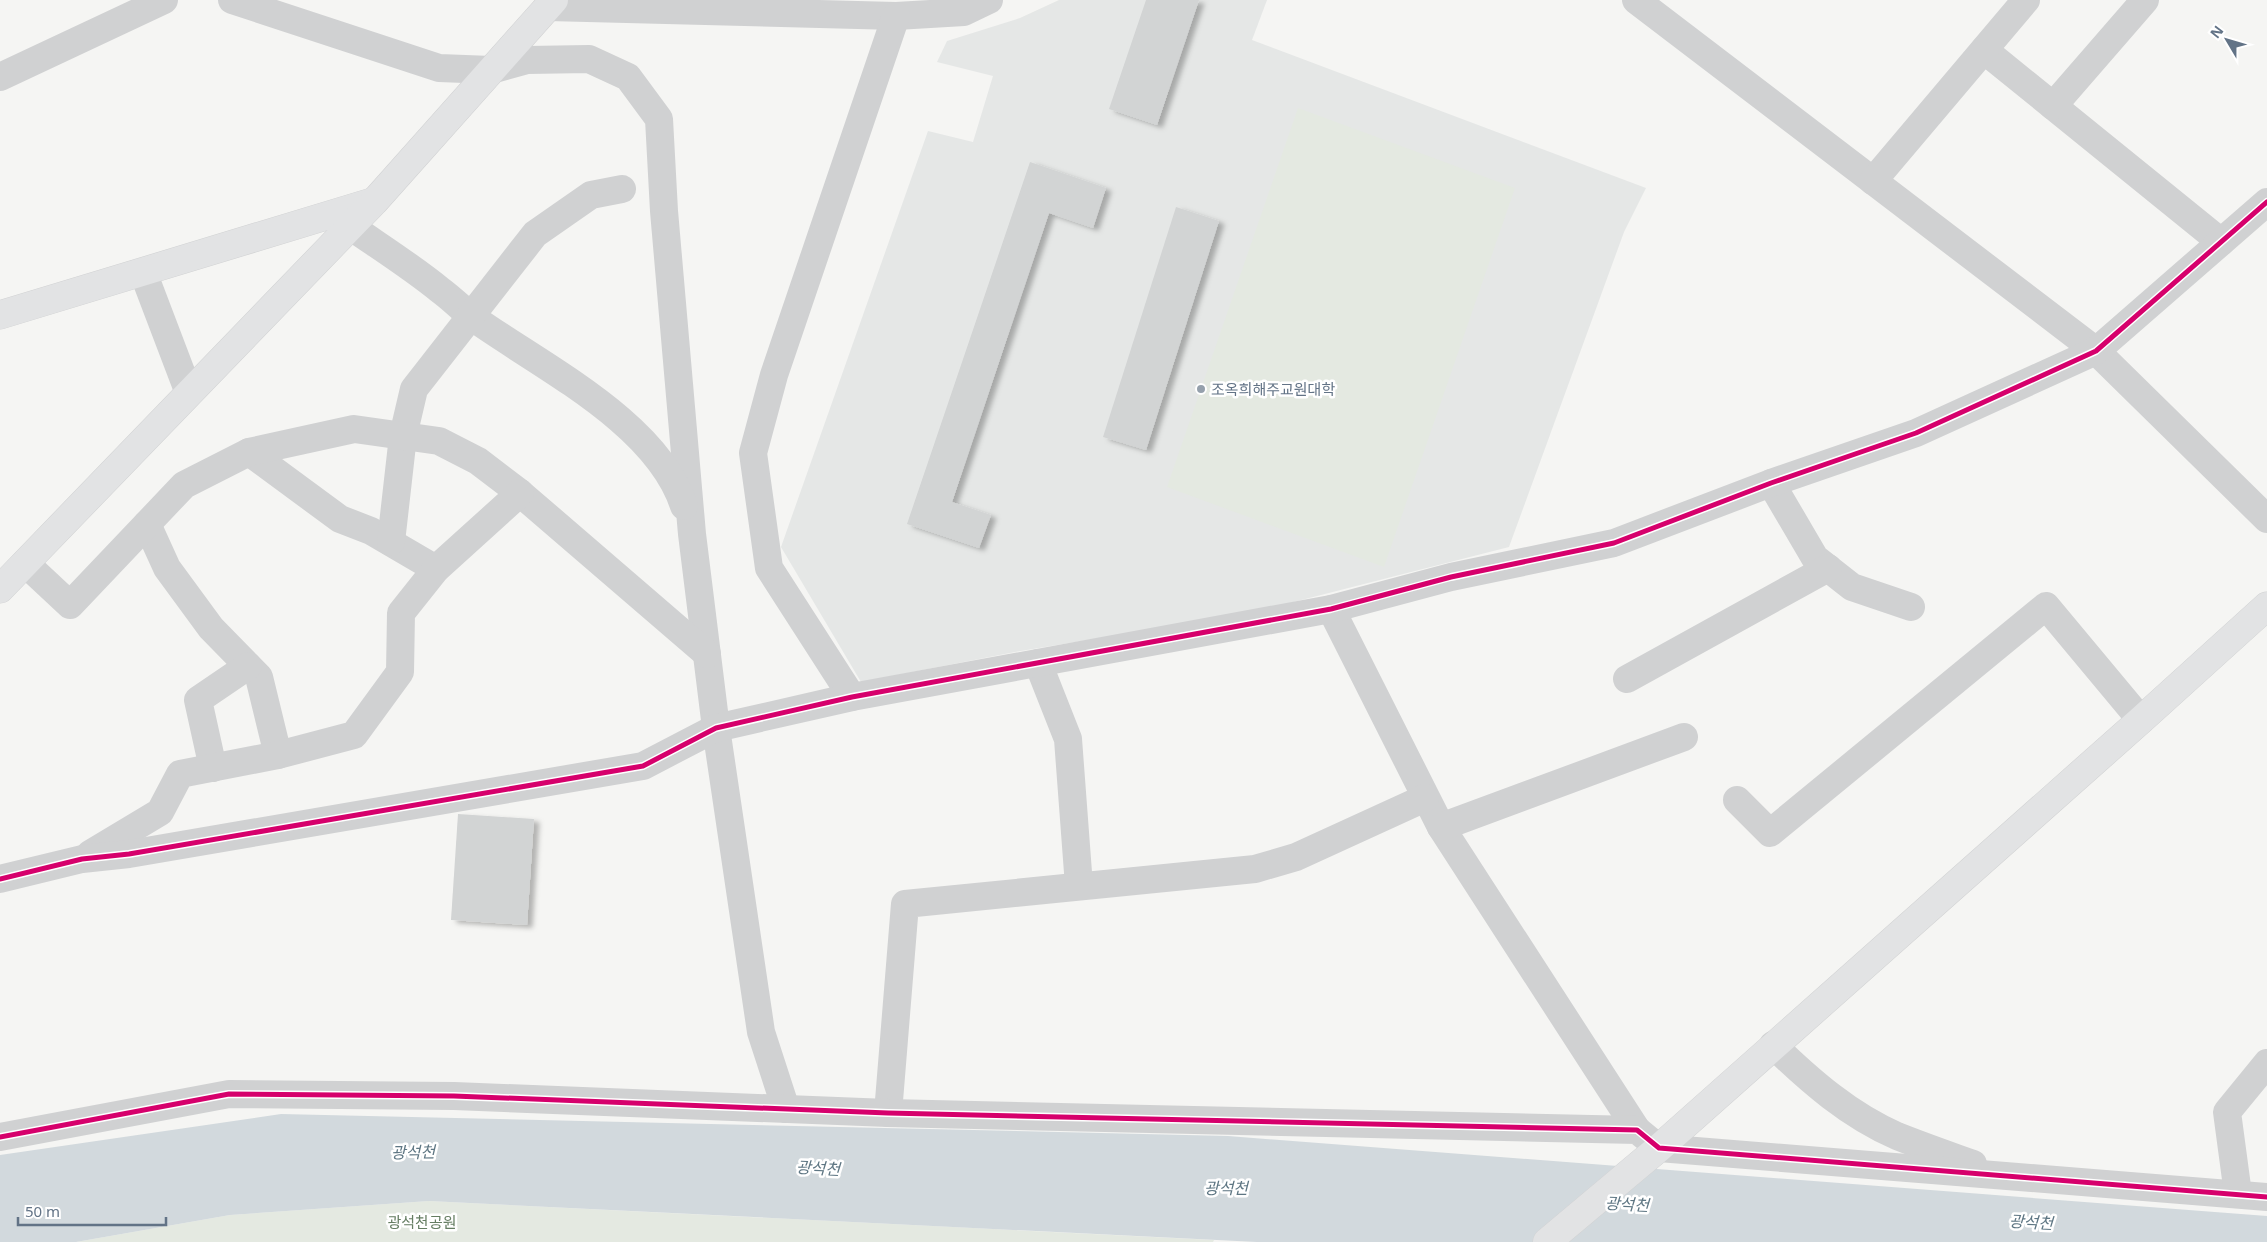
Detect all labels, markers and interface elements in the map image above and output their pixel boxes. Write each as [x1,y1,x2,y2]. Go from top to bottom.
north arrow [2202,15,2252,65]
text: N [2205,21,2227,42]
place label: 조옥희해주교원대학 [1211,379,1335,399]
marker: 조옥희해주교원대학 [1195,383,1207,395]
water label: 광석천 [391,1141,438,1163]
water label: 광석천 [795,1156,843,1180]
water label: 광석천 [1204,1177,1250,1199]
water label: 광석천 [1604,1192,1652,1216]
scale bar [18,1194,165,1226]
text: 50 m [25,1201,60,1221]
water label: 광석천 [2008,1210,2056,1234]
park label: 광석천공원 [387,1212,457,1232]

